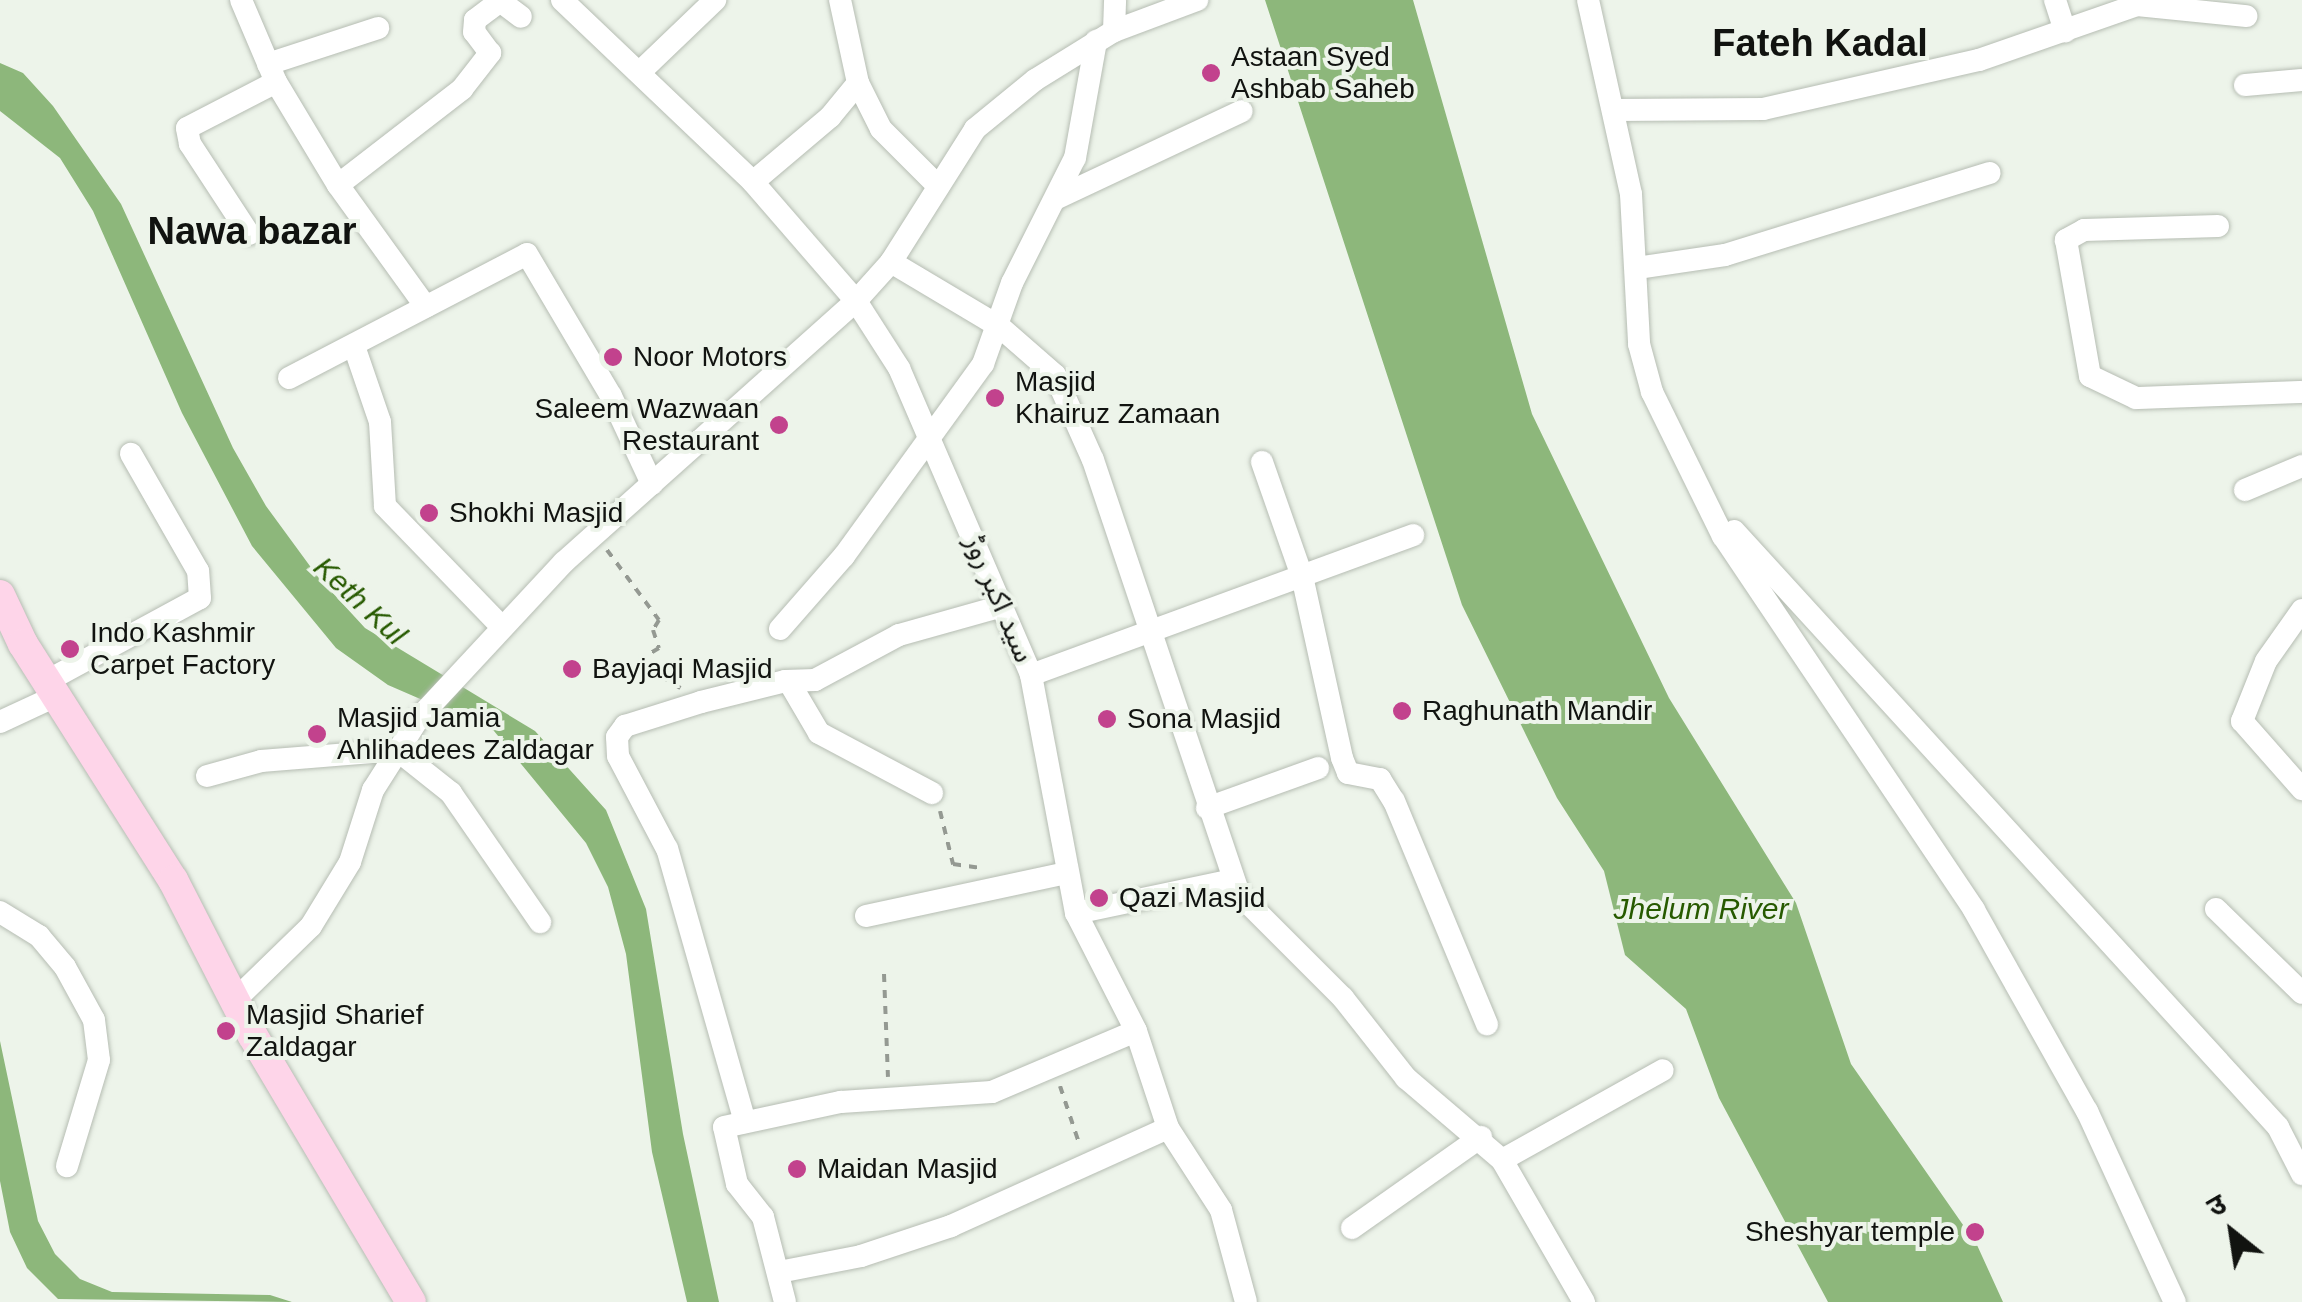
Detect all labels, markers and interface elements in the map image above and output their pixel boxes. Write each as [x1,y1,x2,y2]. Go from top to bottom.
district label: Fateh Kadal [1712,21,1928,67]
place label: Astaan Syed Ashbab Saheb [1231,40,1415,106]
marker: Astaan Syed Ashbab Saheb [1200,62,1222,84]
district label: Nawa bazar [147,209,357,255]
place label: Noor Motors [633,340,787,374]
marker: Noor Motors [602,346,624,368]
place label: Masjid Khairuz Zamaan [1015,365,1220,431]
marker: Masjid Khairuz Zamaan [984,387,1006,409]
place label: Saleem Wazwaan Restaurant [534,392,759,458]
marker: Saleem Wazwaan Restaurant [768,414,790,436]
place label: Shokhi Masjid [449,496,623,530]
marker: Shokhi Masjid [418,502,440,524]
street label: سید اکبر روڑ [957,530,1041,668]
water label: Keth Kul [306,549,414,653]
place label: Indo Kashmir Carpet Factory [90,616,275,682]
marker: Indo Kashmir Carpet Factory [59,638,81,660]
place label: Bayjaqi Masjid [592,652,773,686]
marker: Bayjaqi Masjid [561,658,583,680]
place label: Raghunath Mandir [1422,694,1652,728]
marker: Raghunath Mandir [1391,700,1413,722]
place label: Masjid Jamia Ahlihadees Zaldagar [337,701,594,767]
place label: Sona Masjid [1127,702,1281,736]
marker: Sona Masjid [1096,708,1118,730]
marker: Masjid Jamia Ahlihadees Zaldagar [306,723,328,745]
place label: Qazi Masjid [1119,881,1265,915]
marker: Qazi Masjid [1088,887,1110,909]
water label: Jhelum River [1613,891,1789,927]
place label: Masjid Sharief Zaldagar [246,998,423,1064]
marker: Masjid Sharief Zaldagar [215,1020,237,1042]
place label: Maidan Masjid [817,1152,998,1186]
marker: Maidan Masjid [786,1158,808,1180]
north arrow [2182,1182,2282,1282]
text: उ [2202,1188,2232,1223]
place label: Sheshyar temple [1745,1215,1955,1249]
marker: Sheshyar temple [1964,1221,1986,1243]

